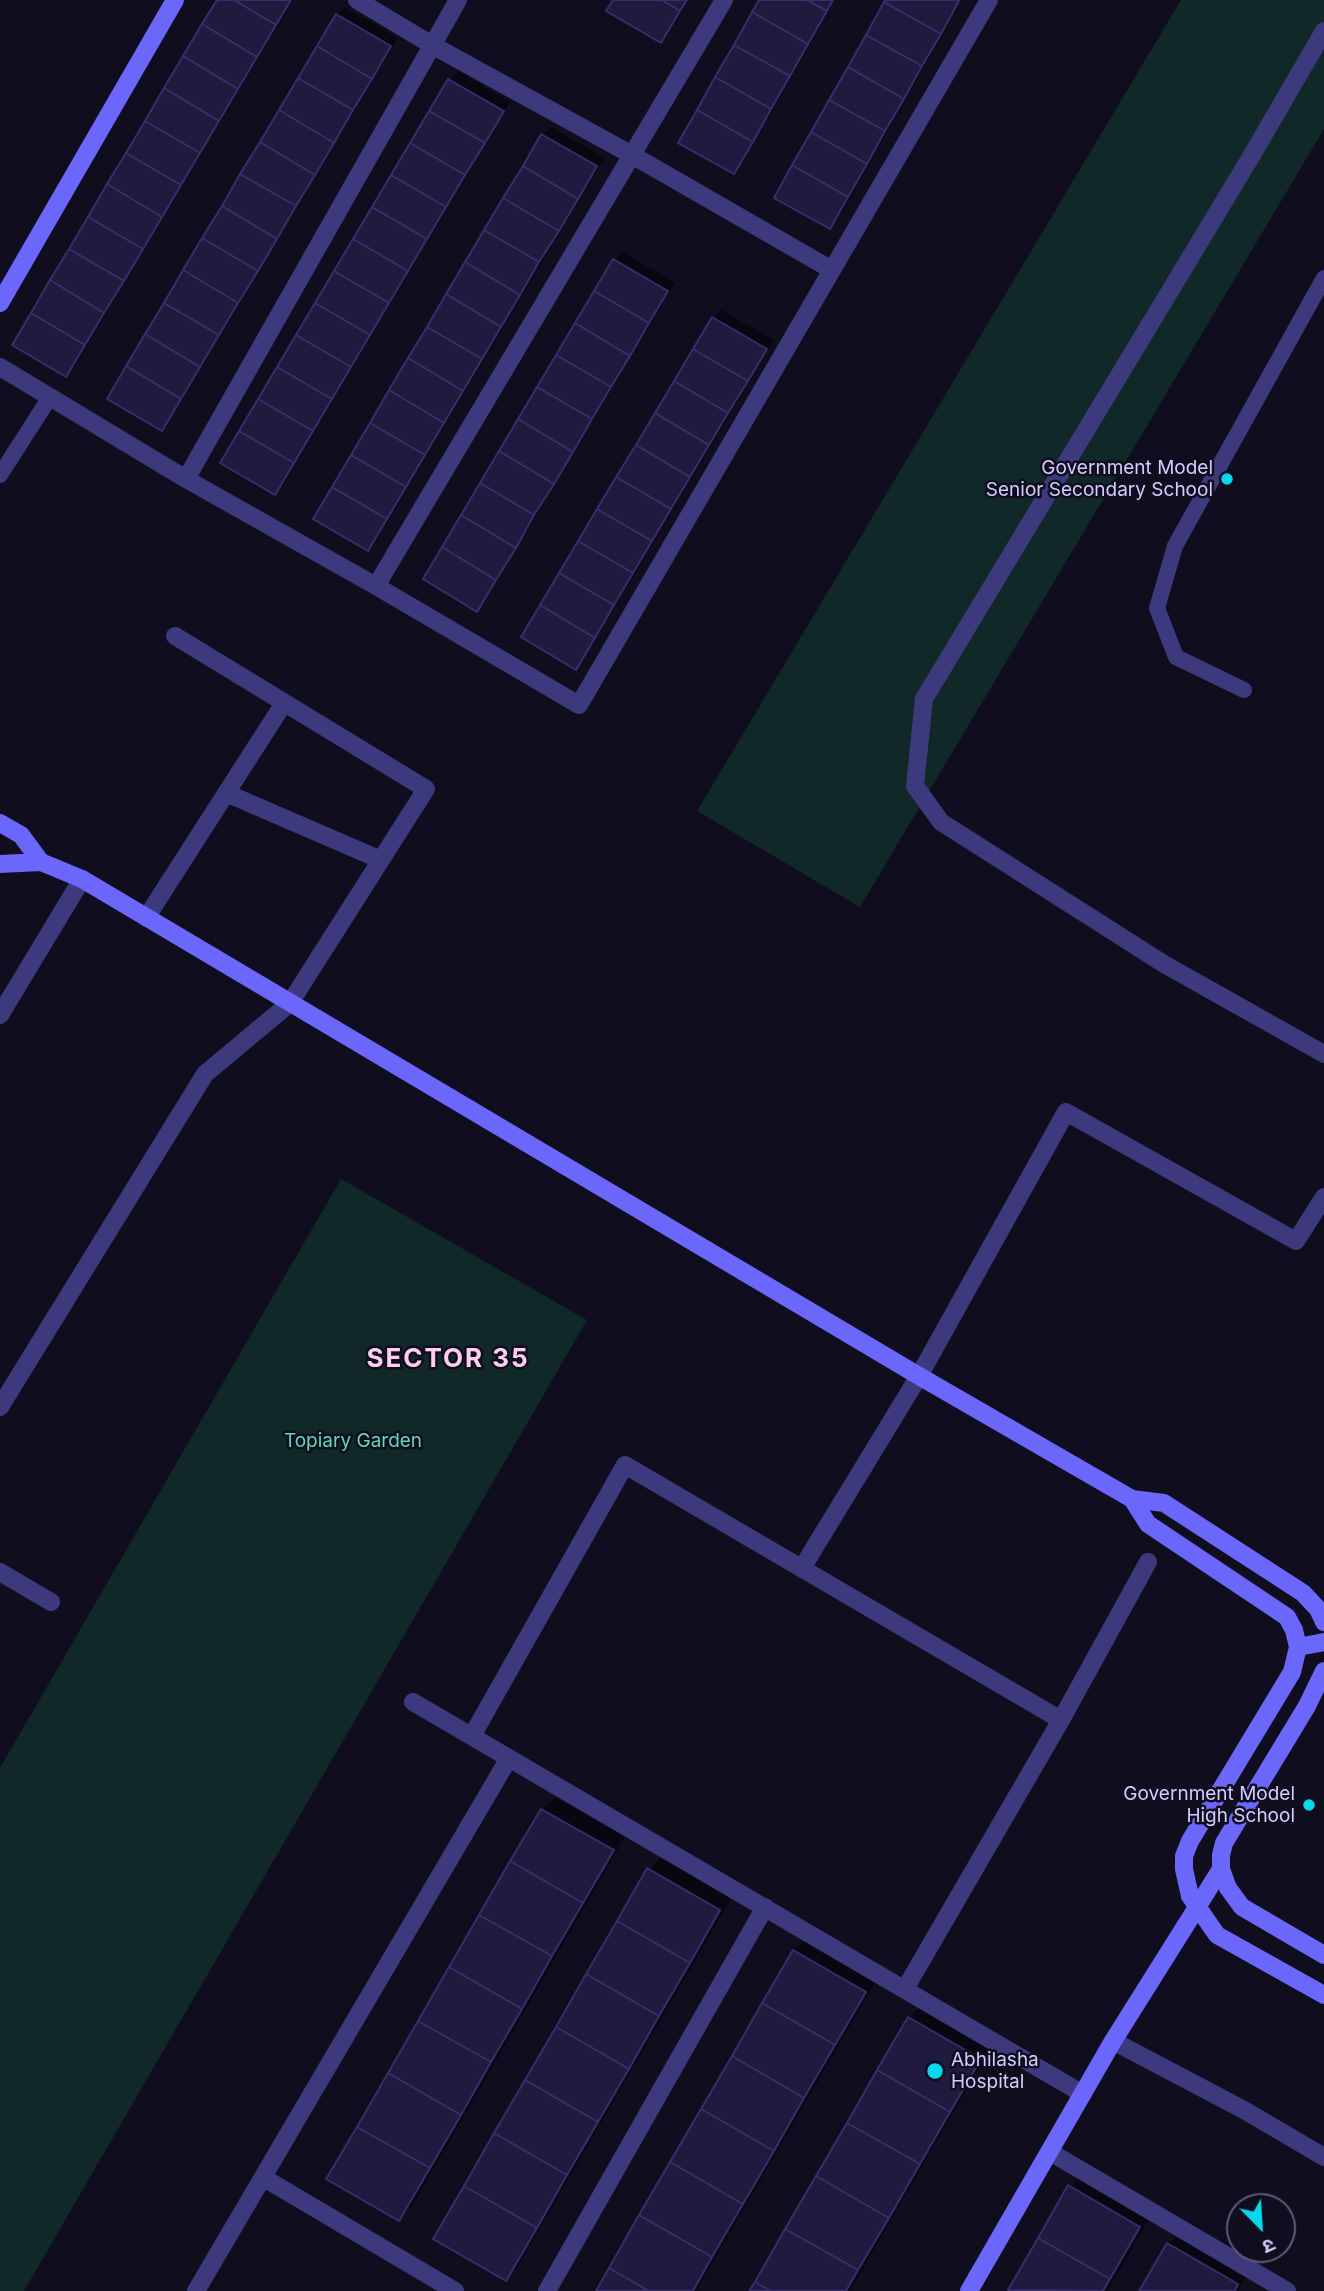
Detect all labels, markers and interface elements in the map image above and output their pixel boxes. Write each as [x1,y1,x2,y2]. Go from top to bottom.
place label: Government Model Senior Secondary School [986,457,1213,501]
marker: Government Model Senior Secondary School [1219,471,1235,487]
district label: SECTOR 35 [368,1343,528,1375]
park label: Topiary Garden [284,1430,422,1452]
place label: Government Model High School [1123,1783,1295,1827]
marker: Government Model High School [1301,1797,1317,1813]
place label: Abhilasha Hospital [951,2049,1039,2093]
marker: Abhilasha Hospital [925,2061,945,2081]
north arrow [1226,2193,1296,2263]
text: उ [1259,2233,1279,2259]

